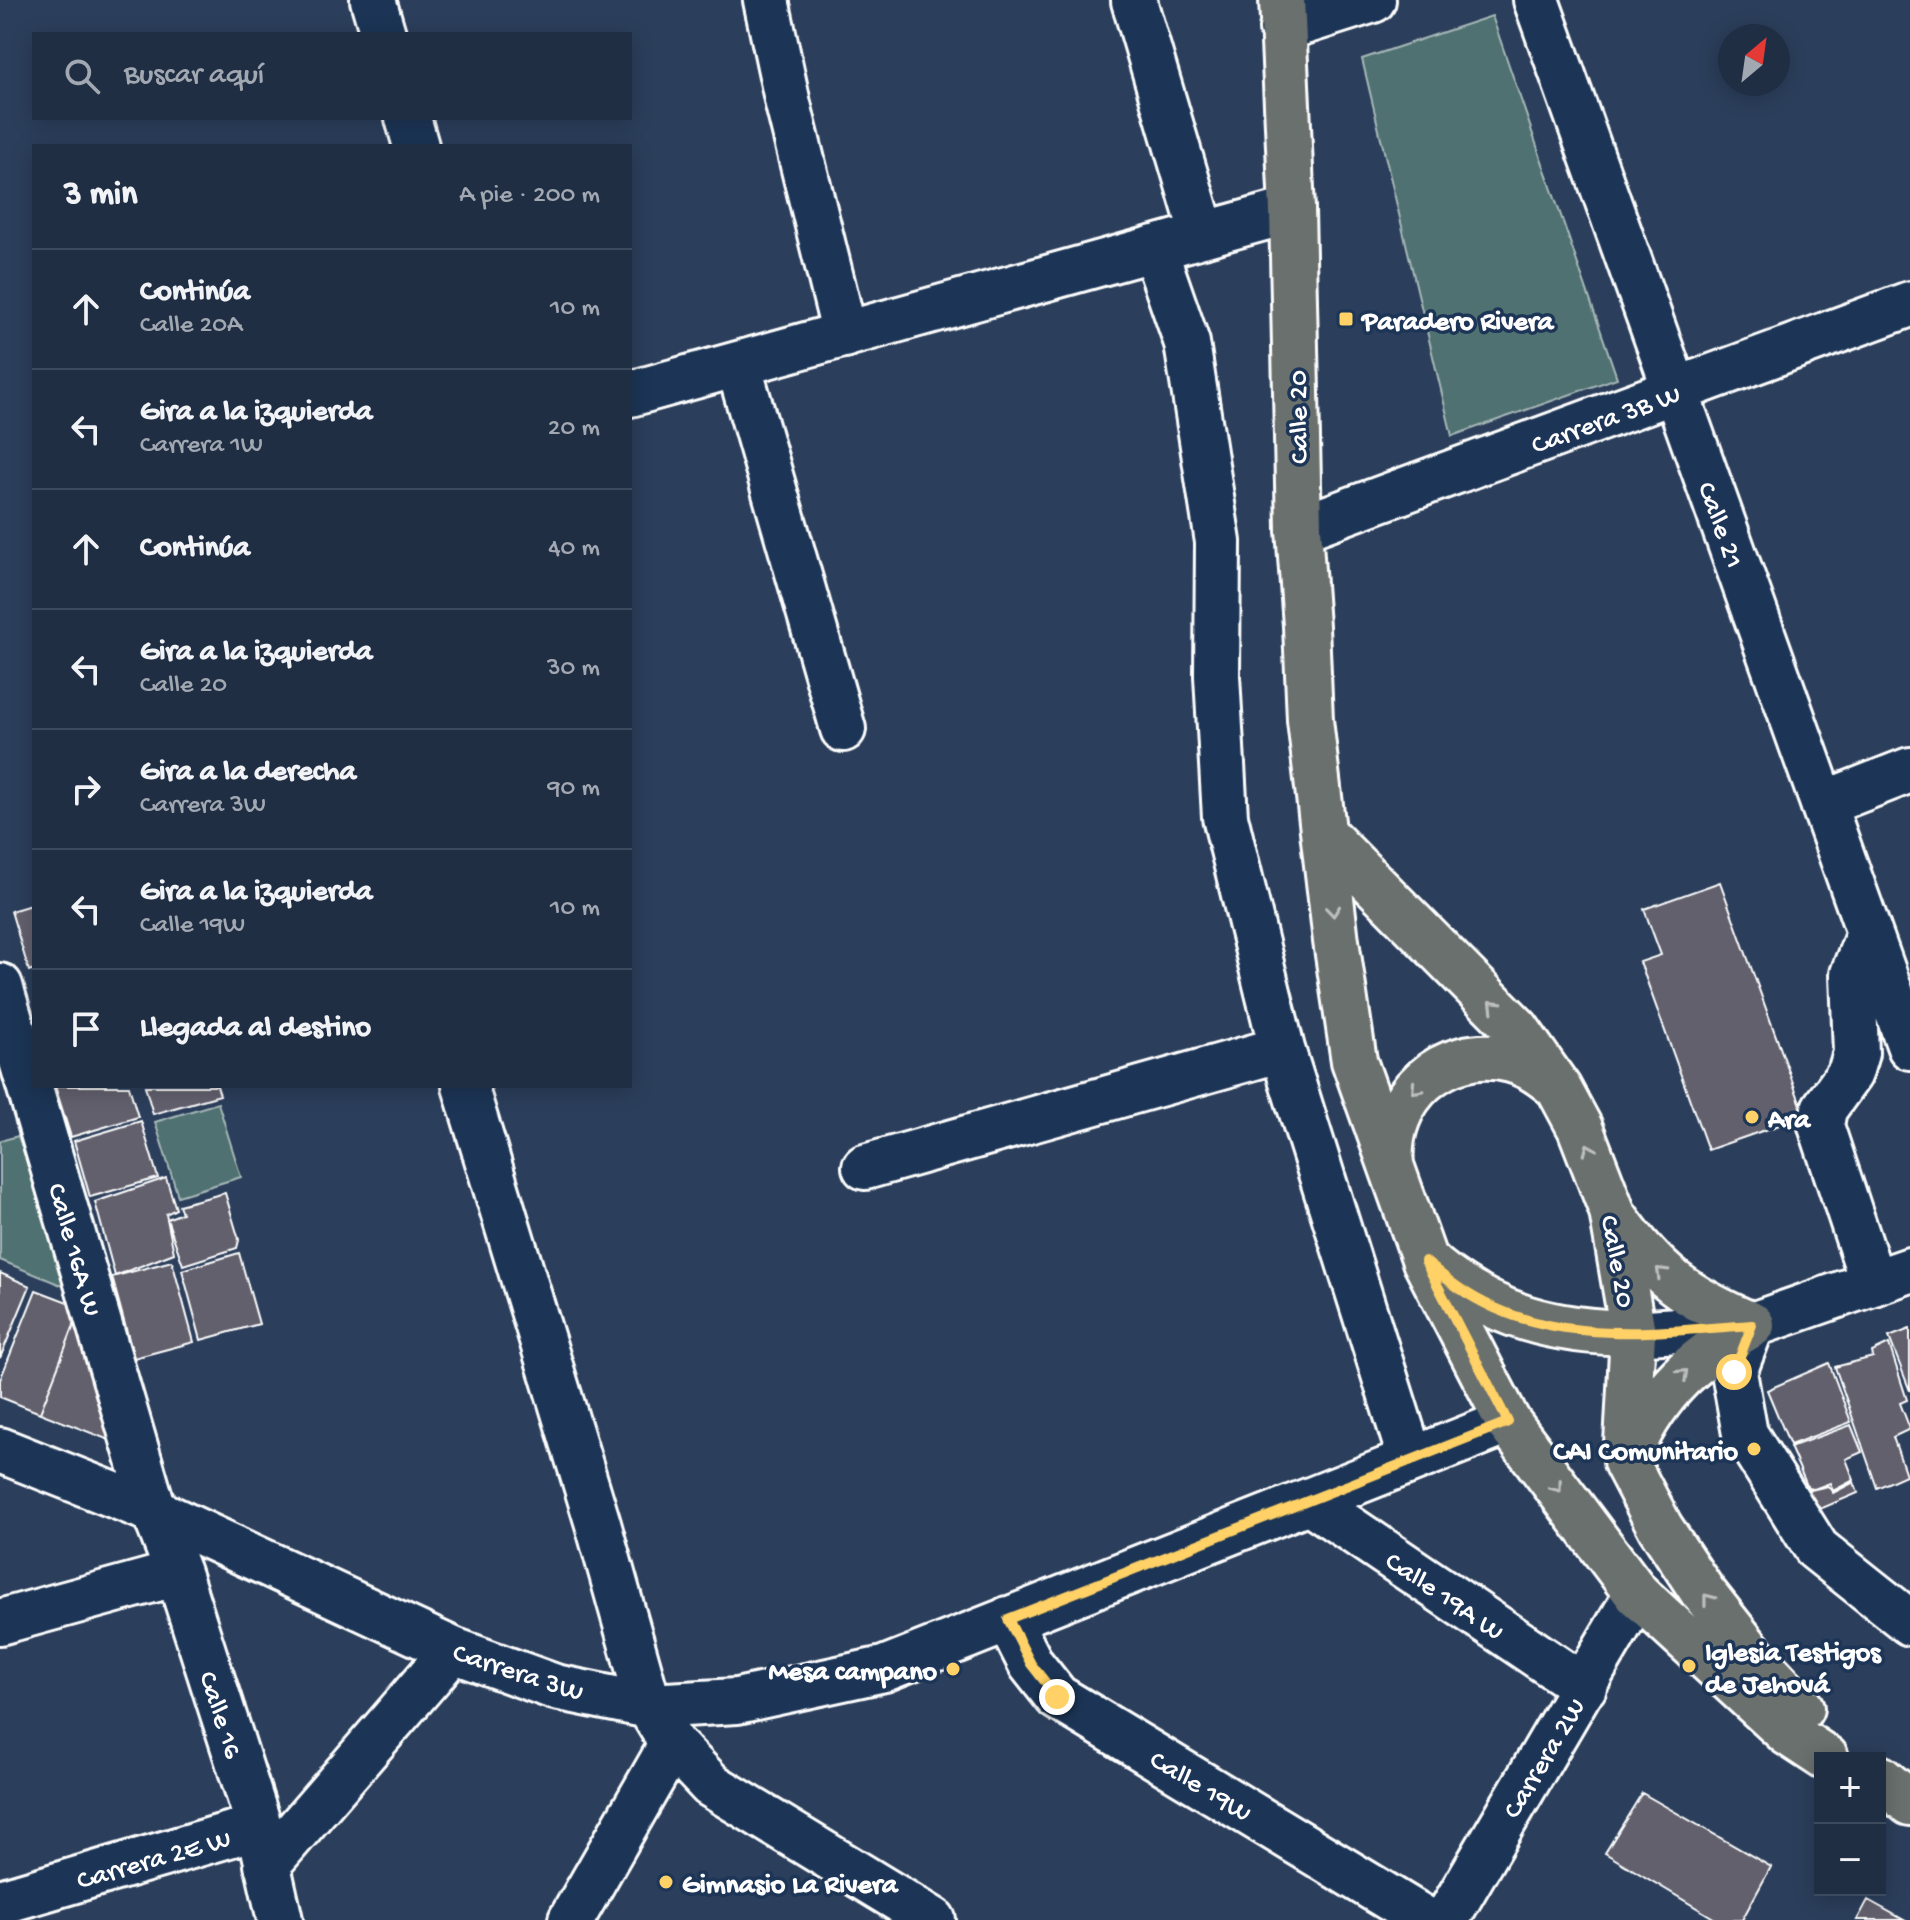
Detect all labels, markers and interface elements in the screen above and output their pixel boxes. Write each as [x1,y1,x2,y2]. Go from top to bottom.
north arrow [1718,24,1790,96]
search box [32,32,632,120]
icon: search [60,54,104,98]
text: Buscar aquí [124,59,264,94]
text: 3 min [64,176,137,216]
text: A pie · 200 m [459,181,600,212]
text: Continúa [140,276,250,311]
icon: ahead [64,287,108,331]
text: 10 m [550,294,600,325]
place label: Paradero Rivera [1360,307,1555,340]
marker: Paradero Rivera [1337,310,1355,328]
text: Calle 20A [140,311,242,342]
street label: Calle 20 [1283,370,1318,464]
street label: Carrera 3B W [1527,379,1686,463]
text: Gira a la izquierda [140,396,373,431]
icon: left [64,407,108,451]
text: 20 m [548,414,600,445]
text: Carrera 1W [140,431,263,462]
street label: Calle 21 [1688,478,1750,573]
icon: ahead [64,527,108,571]
text: Continúa [140,532,250,567]
text: 40 m [548,534,600,565]
text: Gira a la izquierda [140,636,373,671]
icon: left [64,647,108,691]
text: 30 m [547,654,600,685]
text: Calle 20 [140,671,227,702]
text: Gira a la derecha [140,756,356,791]
icon: right [64,767,108,811]
text: 90 m [548,774,600,805]
text: Carrera 3W [140,791,266,822]
text: Gira a la izquierda [140,876,373,911]
icon: left [64,887,108,931]
text: 10 m [550,894,600,925]
one-way arrow [1324,905,1341,918]
text: Calle 19W [140,911,245,942]
one-way arrow [1489,1000,1503,1014]
icon: arrive [64,1007,108,1051]
text: Llegada al destino [140,1012,371,1047]
one-way arrow [1410,1080,1425,1094]
place label: Ara [1767,1105,1811,1138]
marker: Ara [1743,1108,1761,1126]
one-way arrow [1583,1143,1599,1157]
street label: Calle 16A W [38,1180,107,1320]
street label: Calle 20 [1590,1213,1641,1311]
one-way arrow [1656,1267,1670,1281]
route start [1716,1354,1752,1390]
one-way arrow [1674,1368,1688,1383]
place label: CAI Comunitario [1553,1437,1738,1470]
marker: CAI Comunitario [1745,1440,1763,1458]
one-way arrow [1547,1478,1562,1493]
street label: Calle 19A W [1378,1546,1509,1650]
one-way arrow [1703,1593,1717,1608]
street label: Carrera 3W [448,1638,587,1711]
place label: Iglesia Testigos de Jehová [1705,1638,1882,1703]
place label: Mesa campano [769,1657,937,1690]
marker: Iglesia Testigos de Jehová [1680,1657,1698,1675]
marker: Mesa campano [944,1660,962,1678]
street label: Calle 16 [189,1668,249,1764]
route end [1039,1679,1075,1715]
street label: Carrera 2W [1497,1693,1595,1826]
street label: Calle 19W [1143,1745,1257,1831]
map controls [1814,1752,1886,1896]
button: + [1814,1752,1886,1824]
street label: Carrera 2E W [73,1824,235,1899]
button: − [1814,1824,1886,1896]
place label: Gimnasio La Rivera [682,1870,899,1903]
marker: Gimnasio La Rivera [657,1873,675,1891]

